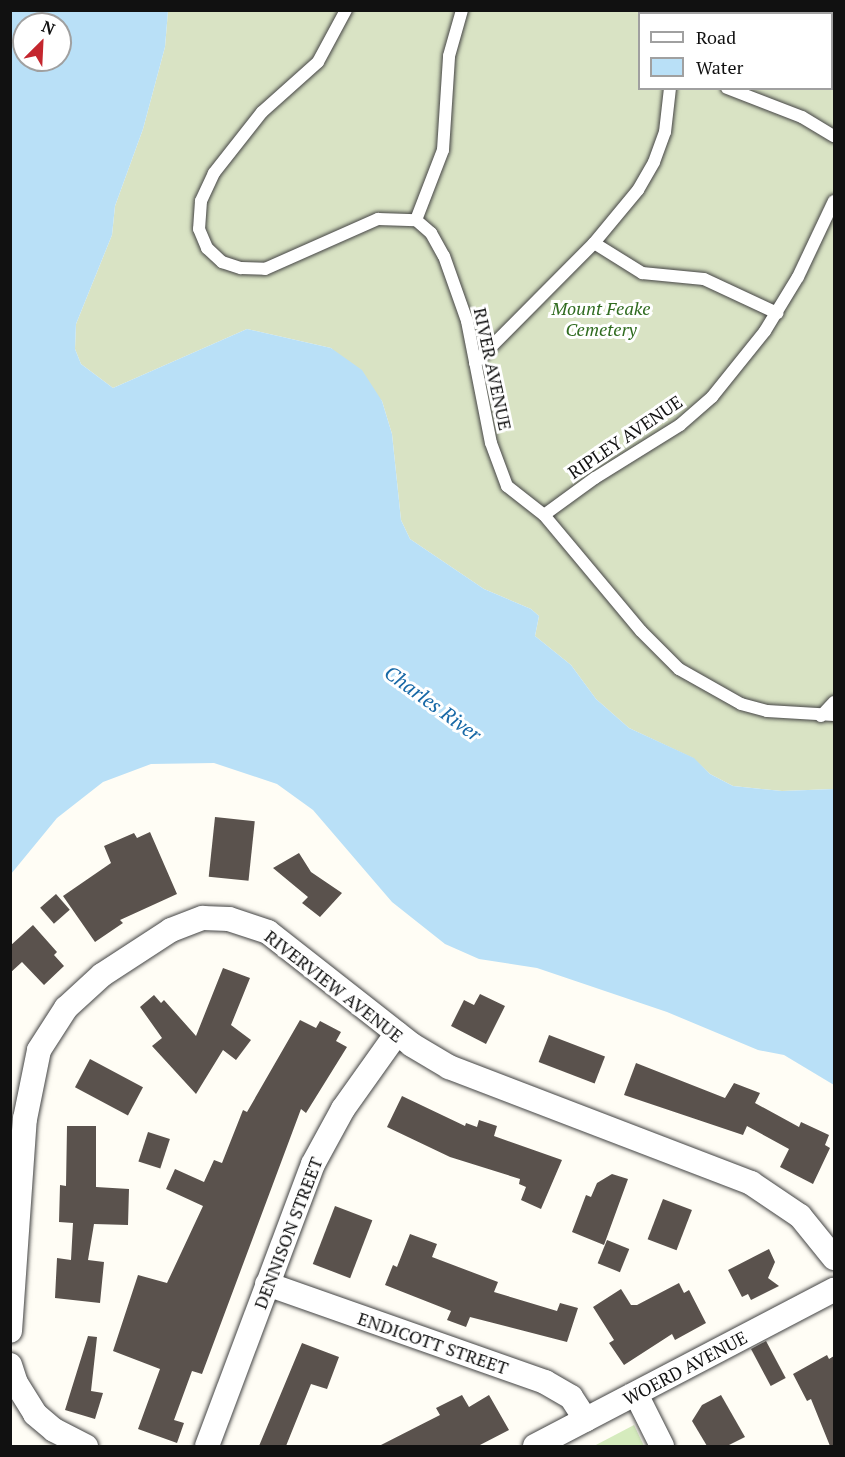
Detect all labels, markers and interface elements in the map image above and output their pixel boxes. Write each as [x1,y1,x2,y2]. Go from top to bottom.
north arrow [12,12,72,72]
legend [638,12,833,90]
text: N [38,15,59,40]
text: Road [696,25,736,49]
text: Water [696,55,743,79]
park label: Mount Feake Cemetery [552,298,650,340]
street label: RIVER AVENUE [469,305,517,433]
street label: RIPLEY AVENUE [563,391,687,483]
water label: Charles River [380,660,486,746]
street label: RIVERVIEW AVENUE [260,925,408,1047]
street label: DENNISON STREET [249,1154,327,1312]
street label: ENDICOTT STREET [355,1307,511,1379]
street label: WOERD AVENUE [619,1326,751,1410]

